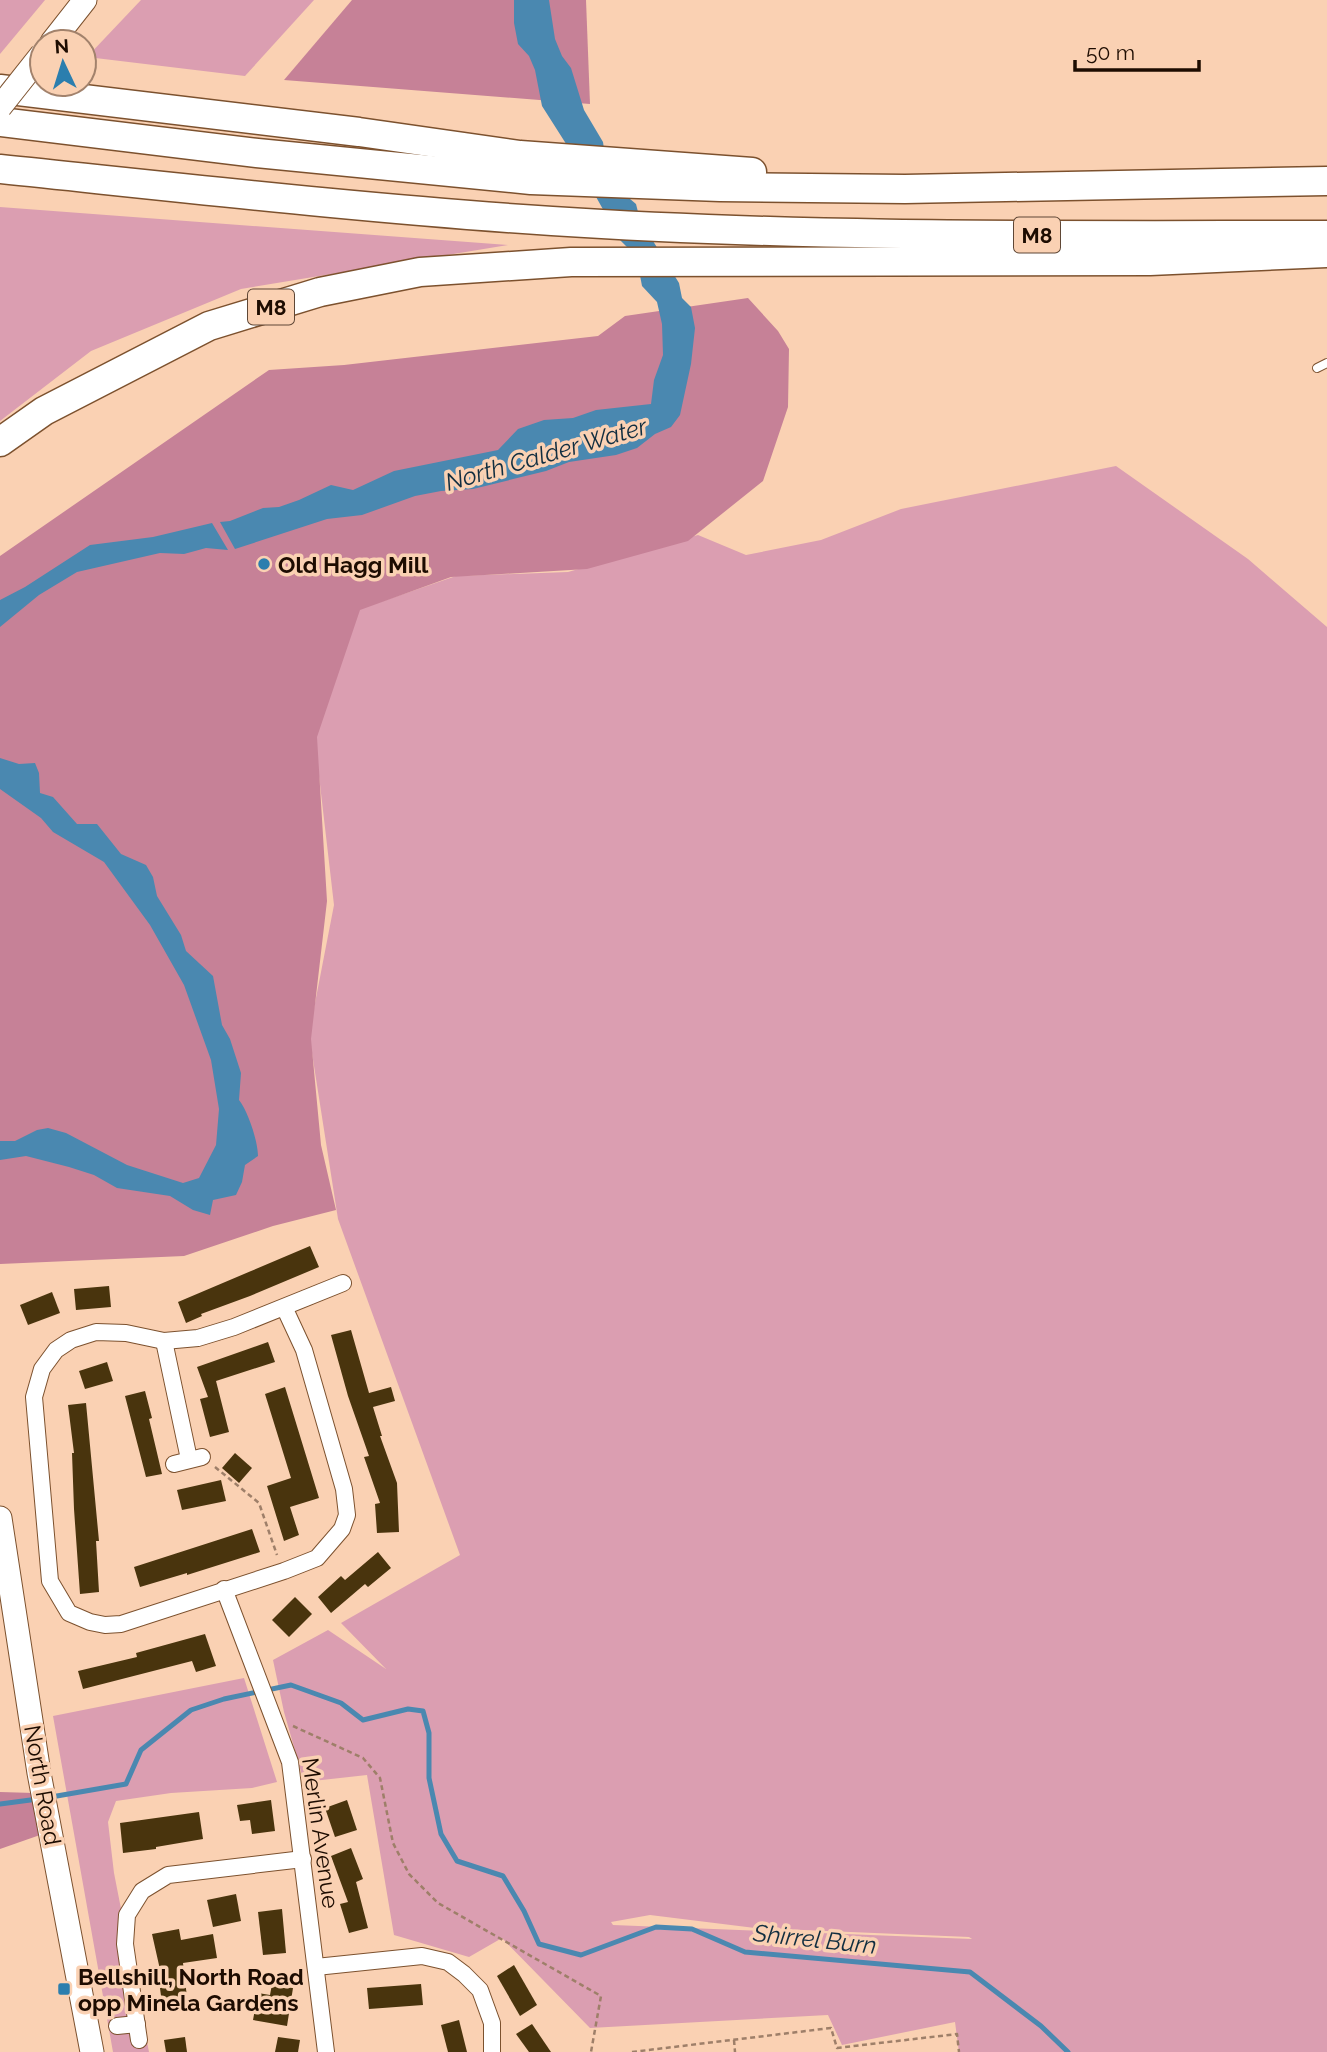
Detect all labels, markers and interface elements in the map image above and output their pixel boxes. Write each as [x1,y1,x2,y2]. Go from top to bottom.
north arrow [28,28,98,98]
scale bar [1075,28,1199,72]
text: N [54,35,70,58]
text: 50 m [1086,40,1135,65]
road number: M8 [1014,218,1060,252]
road number: M8 [248,290,294,324]
water label: North Calder Water [442,411,651,497]
place label: Old Hagg Mill [278,551,429,578]
marker: Old Hagg Mill [256,556,272,572]
street label: North Road [19,1723,67,1847]
street label: Merlin Avenue [297,1756,345,1910]
water label: Shirrel Burn [751,1918,878,1960]
place label: Bellshill, North Road opp Minela Gardens [78,1963,304,2016]
marker: Bellshill, North Road opp Minela Gardens [56,1981,72,1997]

